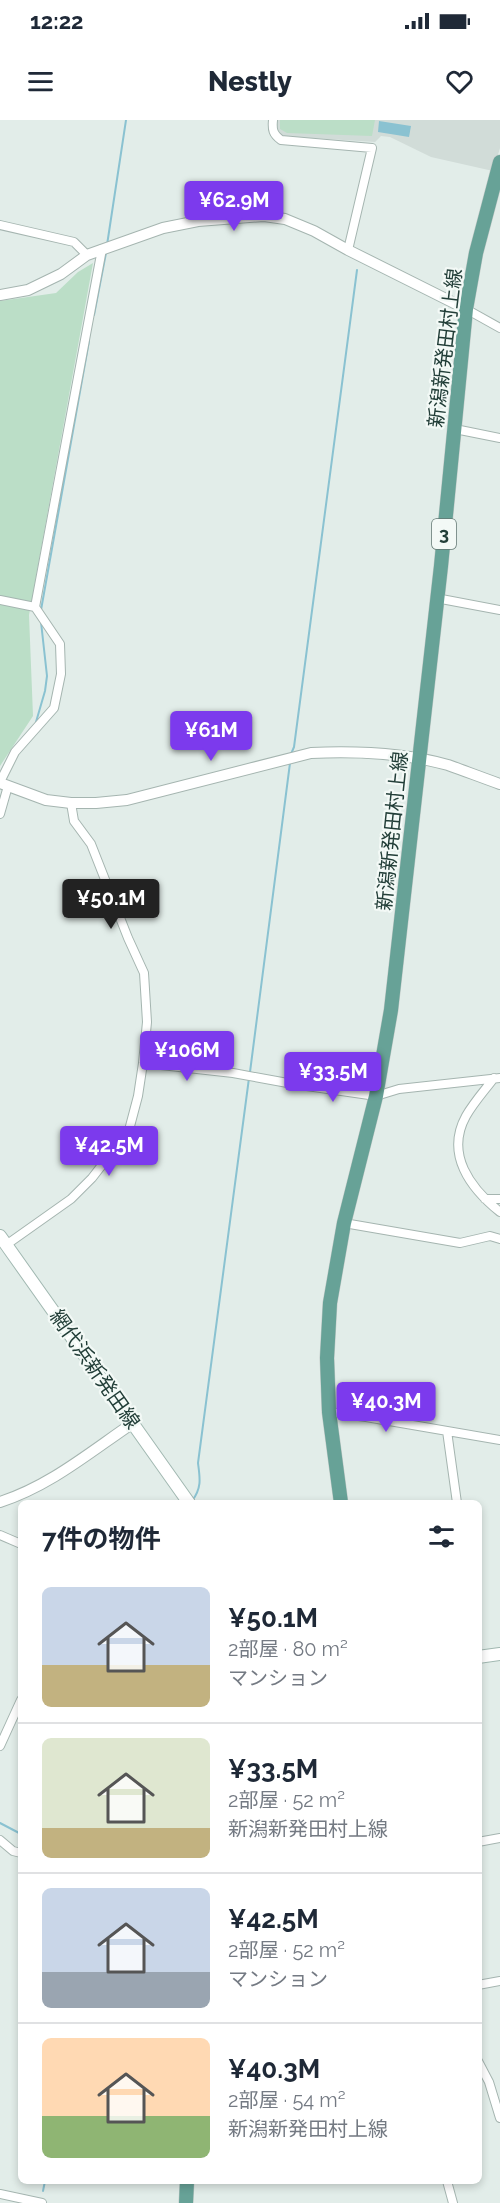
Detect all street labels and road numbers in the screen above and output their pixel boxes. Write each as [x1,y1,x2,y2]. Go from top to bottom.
street label: 新潟新発田村上線 [423,267,467,429]
road number: 3 [432,519,456,549]
street label: 新潟新発田村上線 [372,750,412,912]
street label: 網代浜新発田線 [45,1305,145,1433]

